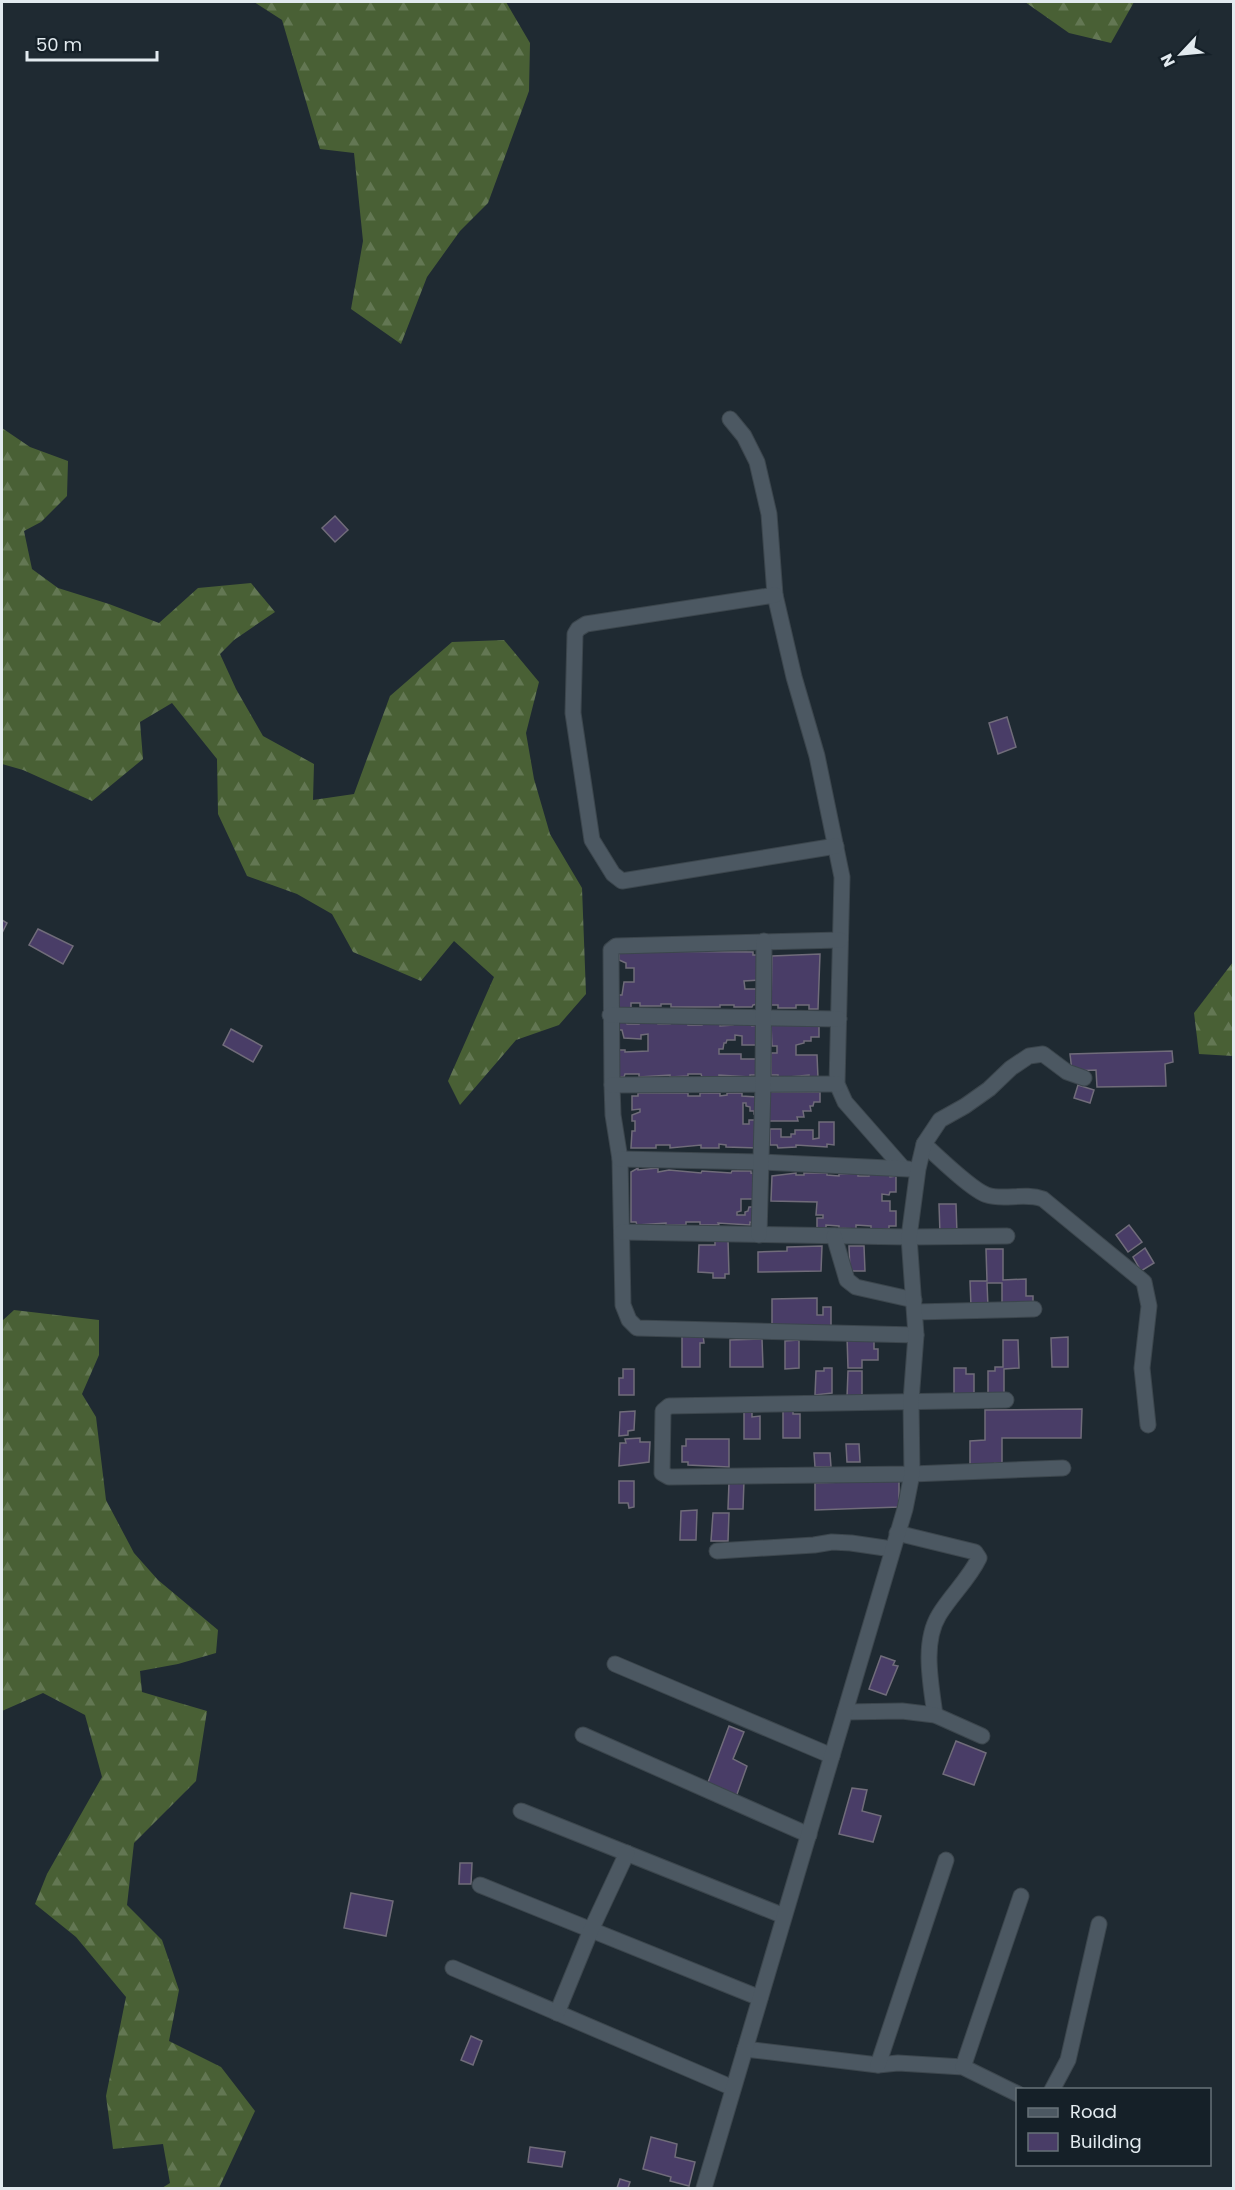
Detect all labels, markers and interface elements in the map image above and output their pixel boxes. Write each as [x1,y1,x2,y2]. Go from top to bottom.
scale bar [27,24,158,62]
north arrow [1151,24,1211,84]
text: 50 m [36,32,82,57]
text: N [1155,50,1181,71]
legend [1016,2088,1211,2166]
text: Road [1070,2099,1117,2124]
text: Building [1070,2129,1142,2154]

